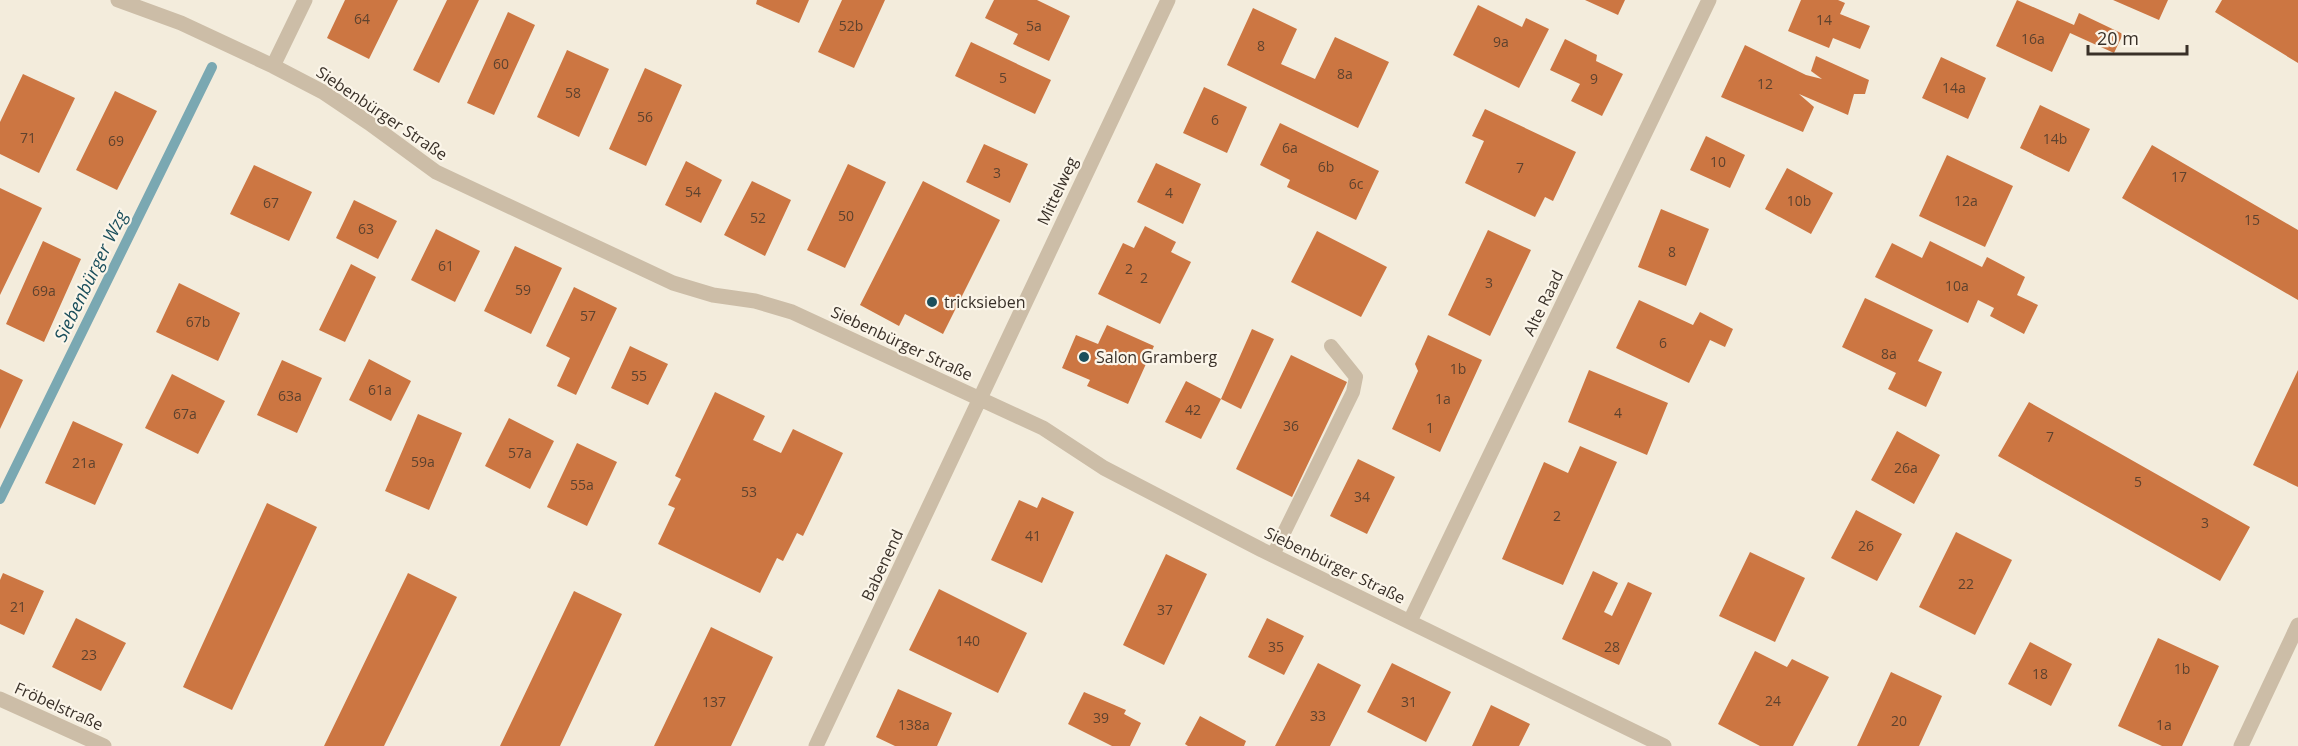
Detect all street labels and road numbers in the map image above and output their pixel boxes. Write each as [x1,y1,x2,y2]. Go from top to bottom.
street label: Siebenbürger Straße [312,61,452,165]
street label: Mittelweg [1032,153,1083,229]
street label: Alte Raad [1518,267,1568,339]
street label: Siebenbürger Straße [828,301,976,385]
street label: Siebenbürger Straße [1261,521,1409,609]
street label: Babenend [856,526,908,604]
street label: Fröbelstraße [11,677,107,735]

